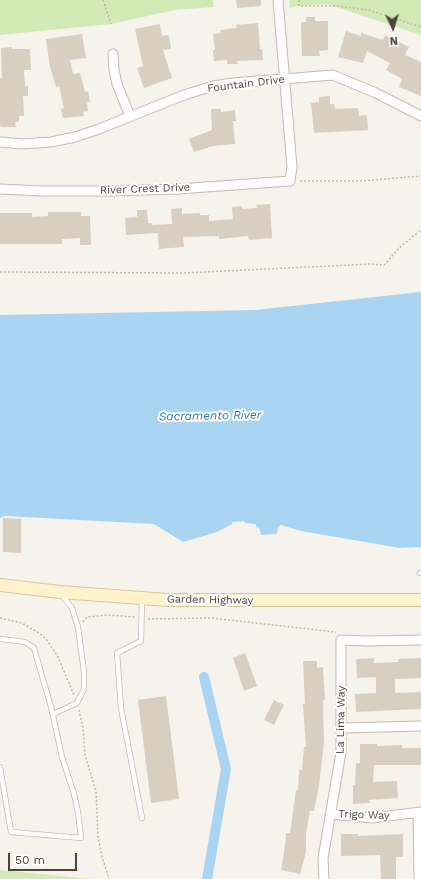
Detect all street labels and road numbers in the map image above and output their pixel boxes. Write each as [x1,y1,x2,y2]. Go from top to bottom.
street label: Fountain Drive [207,73,285,95]
street label: River Crest Drive [100,181,190,197]
street label: Garden Highway [167,593,253,607]
street label: La Lima Way [334,686,348,754]
street label: Trigo Way [338,808,390,822]

